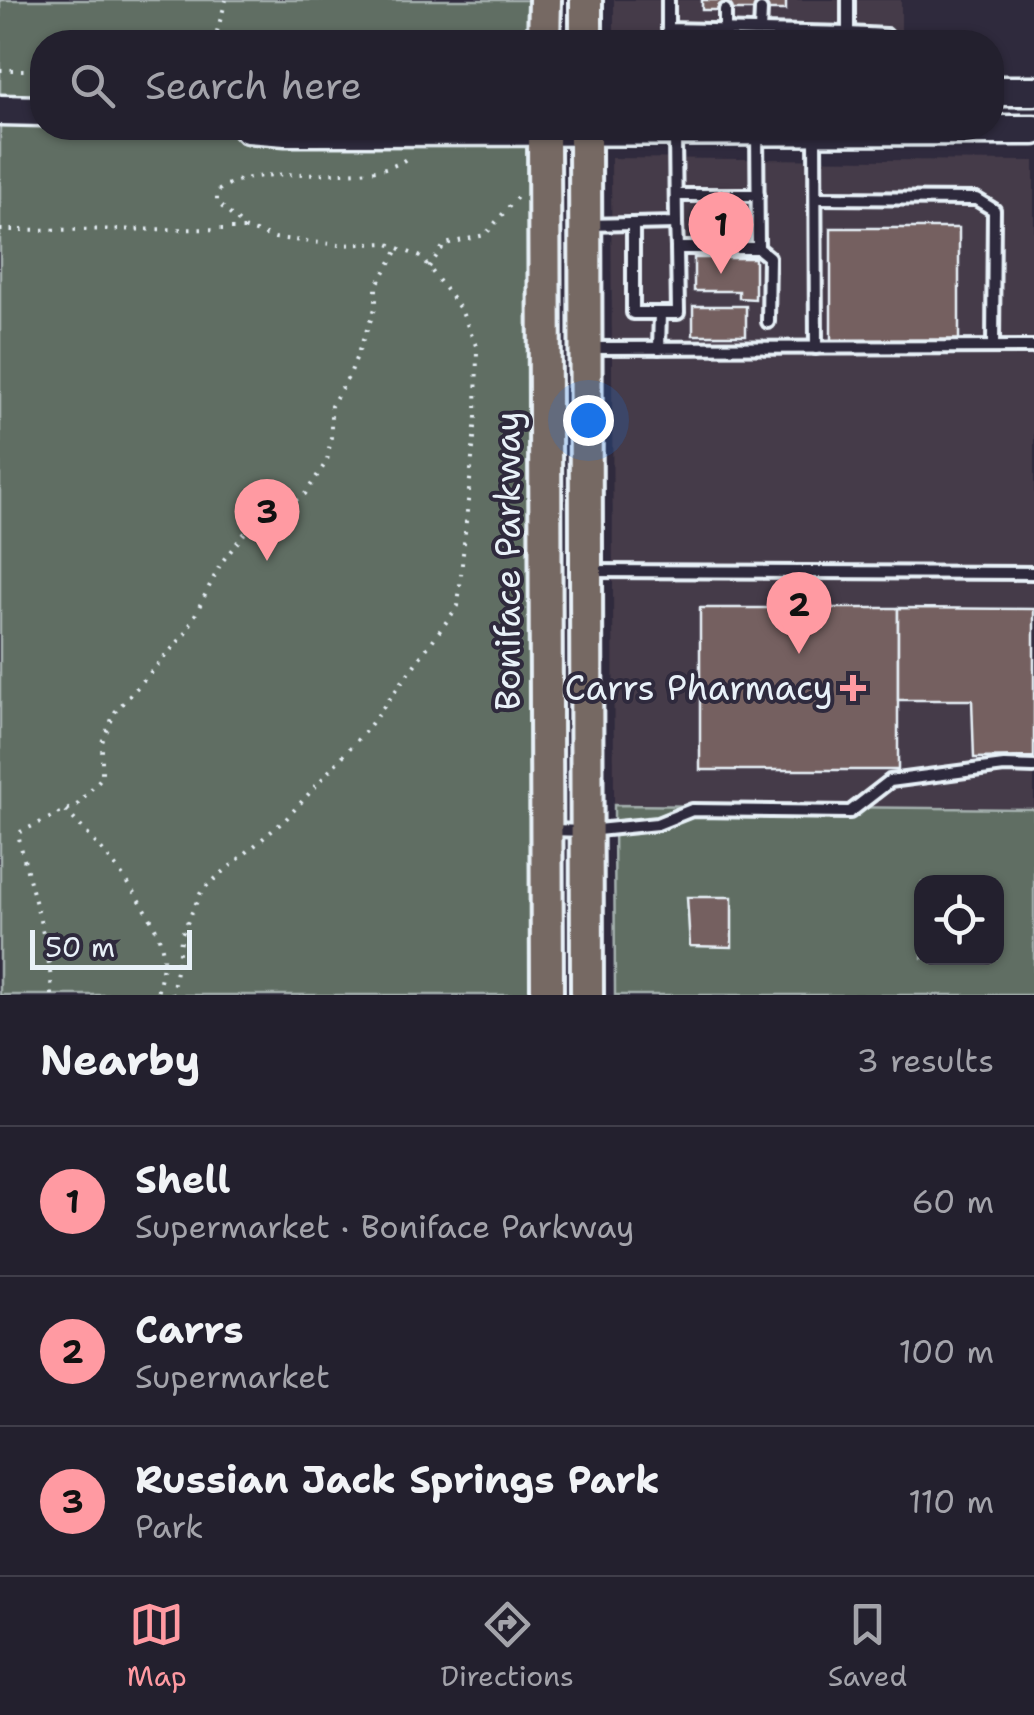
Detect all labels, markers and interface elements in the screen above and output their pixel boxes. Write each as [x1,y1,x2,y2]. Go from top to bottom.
search box [30,30,1004,140]
icon: search [65,58,120,113]
text: Search here [145,60,362,111]
pin: 1 [688,192,754,274]
your location [563,395,614,446]
street label: Boniface Parkway [484,411,531,711]
pin: 3 [234,478,300,561]
pin: 2 [766,572,832,654]
place label: Carrs Pharmacy [565,664,833,711]
marker: Carrs Pharmacy [842,677,864,699]
map controls [914,875,1004,965]
button: locate [914,875,1004,965]
scale bar [30,925,192,970]
text: 50 m [45,928,115,966]
text: Nearby [40,1032,200,1088]
text: 3 results [857,1039,994,1082]
text: Shell [135,1154,230,1205]
text: 1 [65,1180,80,1223]
text: 60 m [912,1180,994,1223]
text: Supermarket · Boniface Parkway [135,1205,634,1248]
text: Carrs [135,1304,243,1355]
text: 2 [61,1330,84,1373]
text: 100 m [898,1330,994,1373]
text: Supermarket [135,1355,330,1398]
text: Russian Jack Springs Park [135,1454,660,1505]
text: 3 [61,1480,84,1523]
text: 110 m [908,1480,994,1523]
text: Park [135,1505,204,1548]
tab: Map [127,1597,187,1695]
tab: Directions [440,1597,574,1695]
tab: Saved [828,1597,907,1695]

